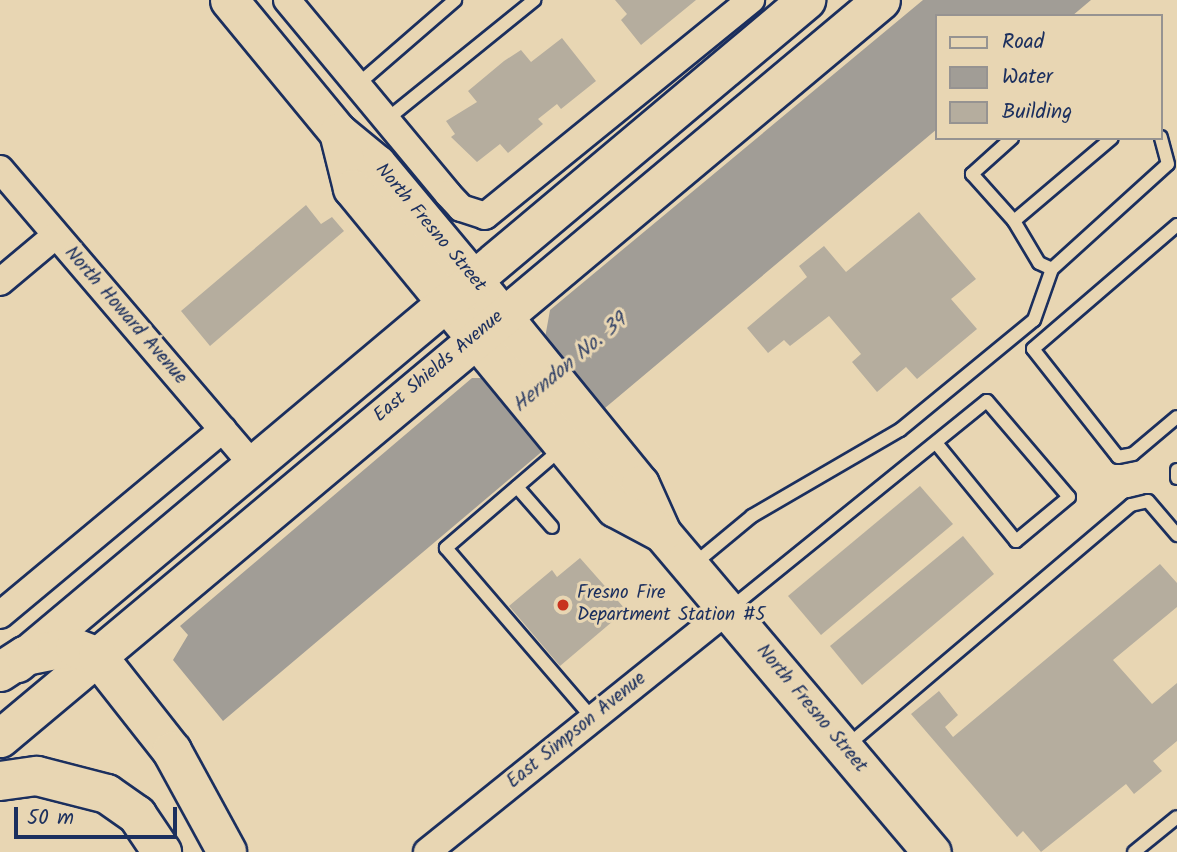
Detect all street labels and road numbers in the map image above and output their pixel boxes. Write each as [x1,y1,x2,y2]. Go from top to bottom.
street label: North Fresno Street [370,159,490,297]
street label: North Howard Avenue [59,242,191,390]
street label: East Shields Avenue [370,306,508,428]
street label: North Fresno Street [751,640,871,778]
street label: East Simpson Avenue [503,668,651,794]

